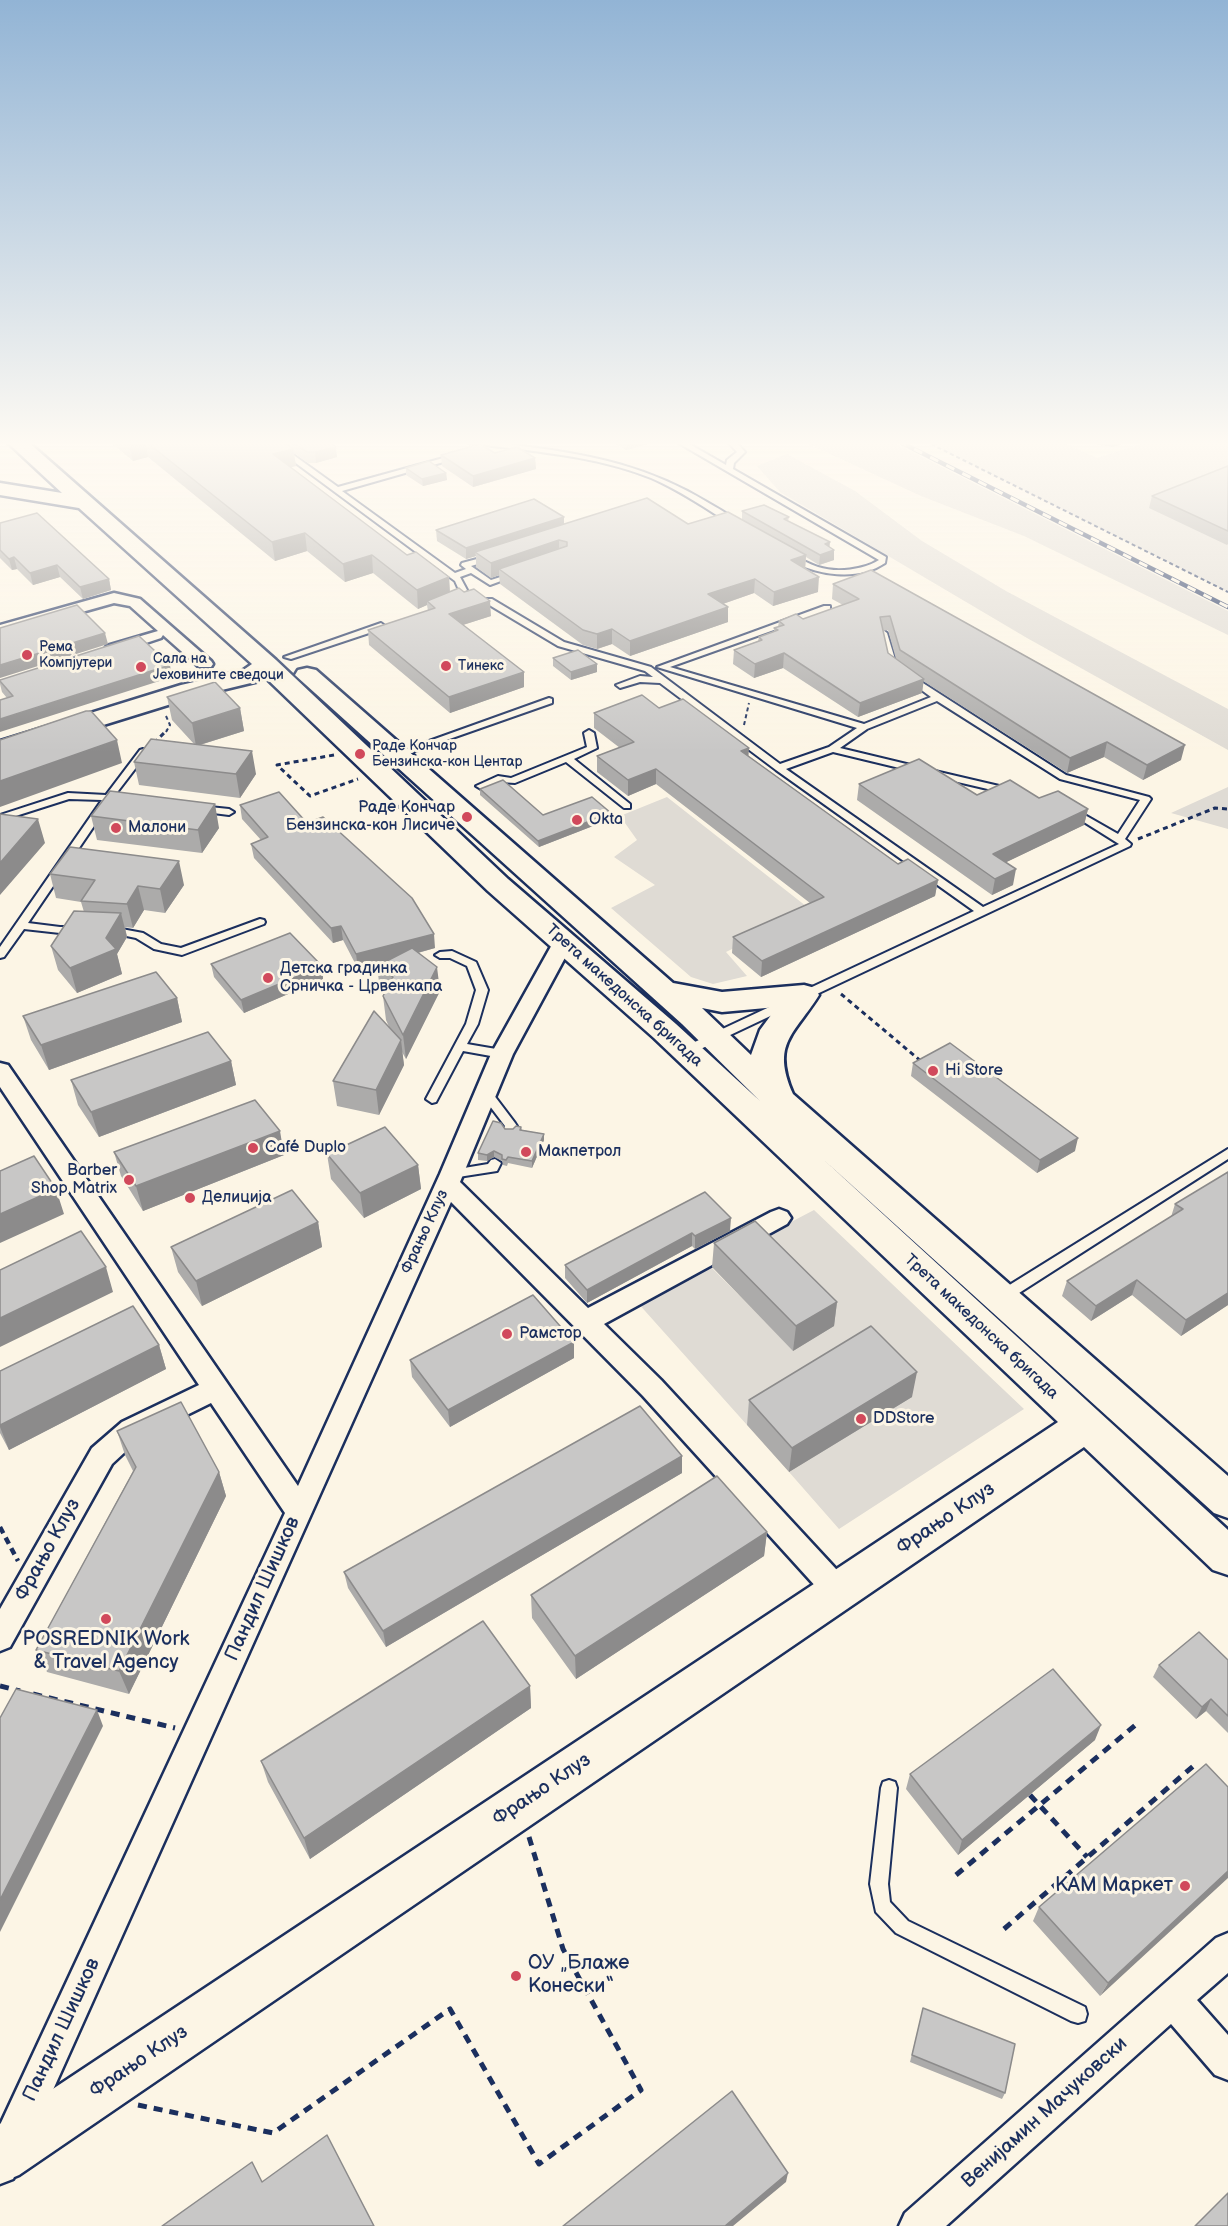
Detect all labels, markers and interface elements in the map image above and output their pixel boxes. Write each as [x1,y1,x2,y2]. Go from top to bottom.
place label: Рема Компјутери [39,639,112,672]
marker: Рема Компјутери [20,648,34,662]
place label: Сала на Јеховините сведоци [153,651,284,684]
place label: Тинекс [458,658,504,674]
marker: Тинекс [439,659,453,673]
marker: Сала на Јеховините сведоци [134,660,148,674]
place label: Раде Кончар Бензинска-кон Центар [372,738,522,770]
marker: Раде Кончар Бензинска-кон Центар [353,747,367,761]
place label: Раде Кончар Бензинска-кон Лисиче [286,798,455,836]
marker: Раде Кончар Бензинска-кон Лисиче [460,810,474,824]
place label: Okta [589,810,623,830]
marker: Okta [570,813,584,827]
place label: Малони [128,818,186,838]
marker: Малони [109,821,123,835]
street label: Трета македонска бригада [542,921,706,1071]
place label: Детска градинка Срничка - Црвенкапа [280,959,442,997]
marker: Детска градинка Срничка - Црвенкапа [261,971,275,985]
place label: Hi Store [945,1061,1003,1081]
marker: Hi Store [926,1064,940,1078]
place label: Café Duplo [265,1138,346,1158]
marker: Café Duplo [246,1141,260,1155]
place label: Макпетрол [538,1142,621,1162]
marker: Макпетрол [519,1145,533,1159]
place label: Barber Shop Matrix [31,1161,117,1199]
marker: Barber Shop Matrix [122,1173,136,1187]
street label: Фрањо Клуз [397,1187,453,1277]
place label: Делиција [202,1188,272,1208]
marker: Делиција [183,1191,197,1205]
street label: Трета македонска бригада [900,1250,1062,1404]
place label: Рамстор [519,1324,581,1344]
marker: Рамстор [500,1327,514,1341]
place label: DDStore [873,1409,934,1429]
marker: DDStore [854,1412,868,1426]
street label: Фрањо Клуз [892,1477,1000,1561]
street label: Фрањо Клуз [10,1495,86,1605]
street label: Пандил Шишков [220,1513,306,1665]
marker: POSREDNIK Work & Travel Agency [99,1612,113,1626]
place label: POSREDNIK Work & Travel Agency [23,1628,189,1675]
street label: Фрањо Клуз [488,1748,596,1832]
place label: КАМ Маркет [1055,1874,1173,1898]
marker: КАМ Маркет [1178,1879,1192,1893]
place label: ОУ „Блаже Конески“ [528,1952,629,1999]
street label: Пандил Шишков [18,1955,106,2105]
marker: ОУ „Блаже Конески“ [509,1969,523,1983]
street label: Фрањо Клуз [85,2020,193,2104]
street label: Венијамин Мачуковски [957,2032,1133,2194]

